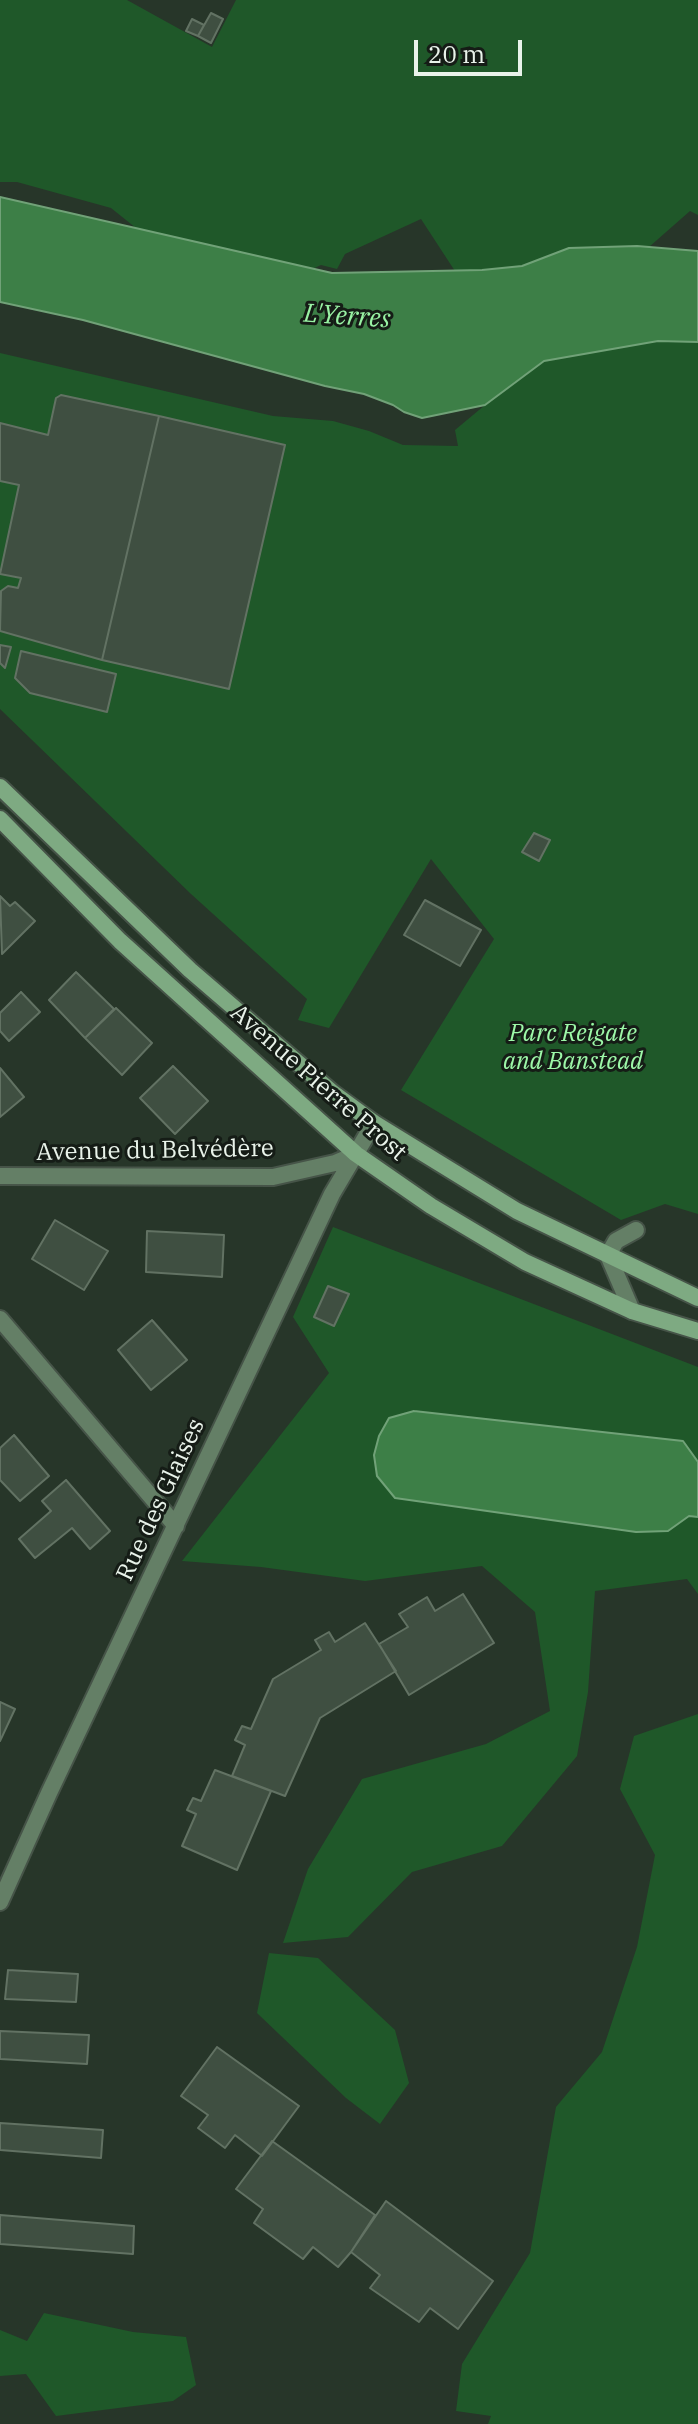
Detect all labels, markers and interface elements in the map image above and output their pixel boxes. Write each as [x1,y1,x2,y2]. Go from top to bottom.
scale bar [418,24,526,74]
text: 20 m [428,38,485,70]
water label: L'Yerres [303,298,391,336]
street label: Avenue Pierre Prost [224,999,412,1167]
park label: Parc Reigate and Banstead [503,1020,643,1076]
street label: Avenue du Belvédère [36,1135,274,1167]
street label: Rue des Glaises [111,1414,211,1586]

